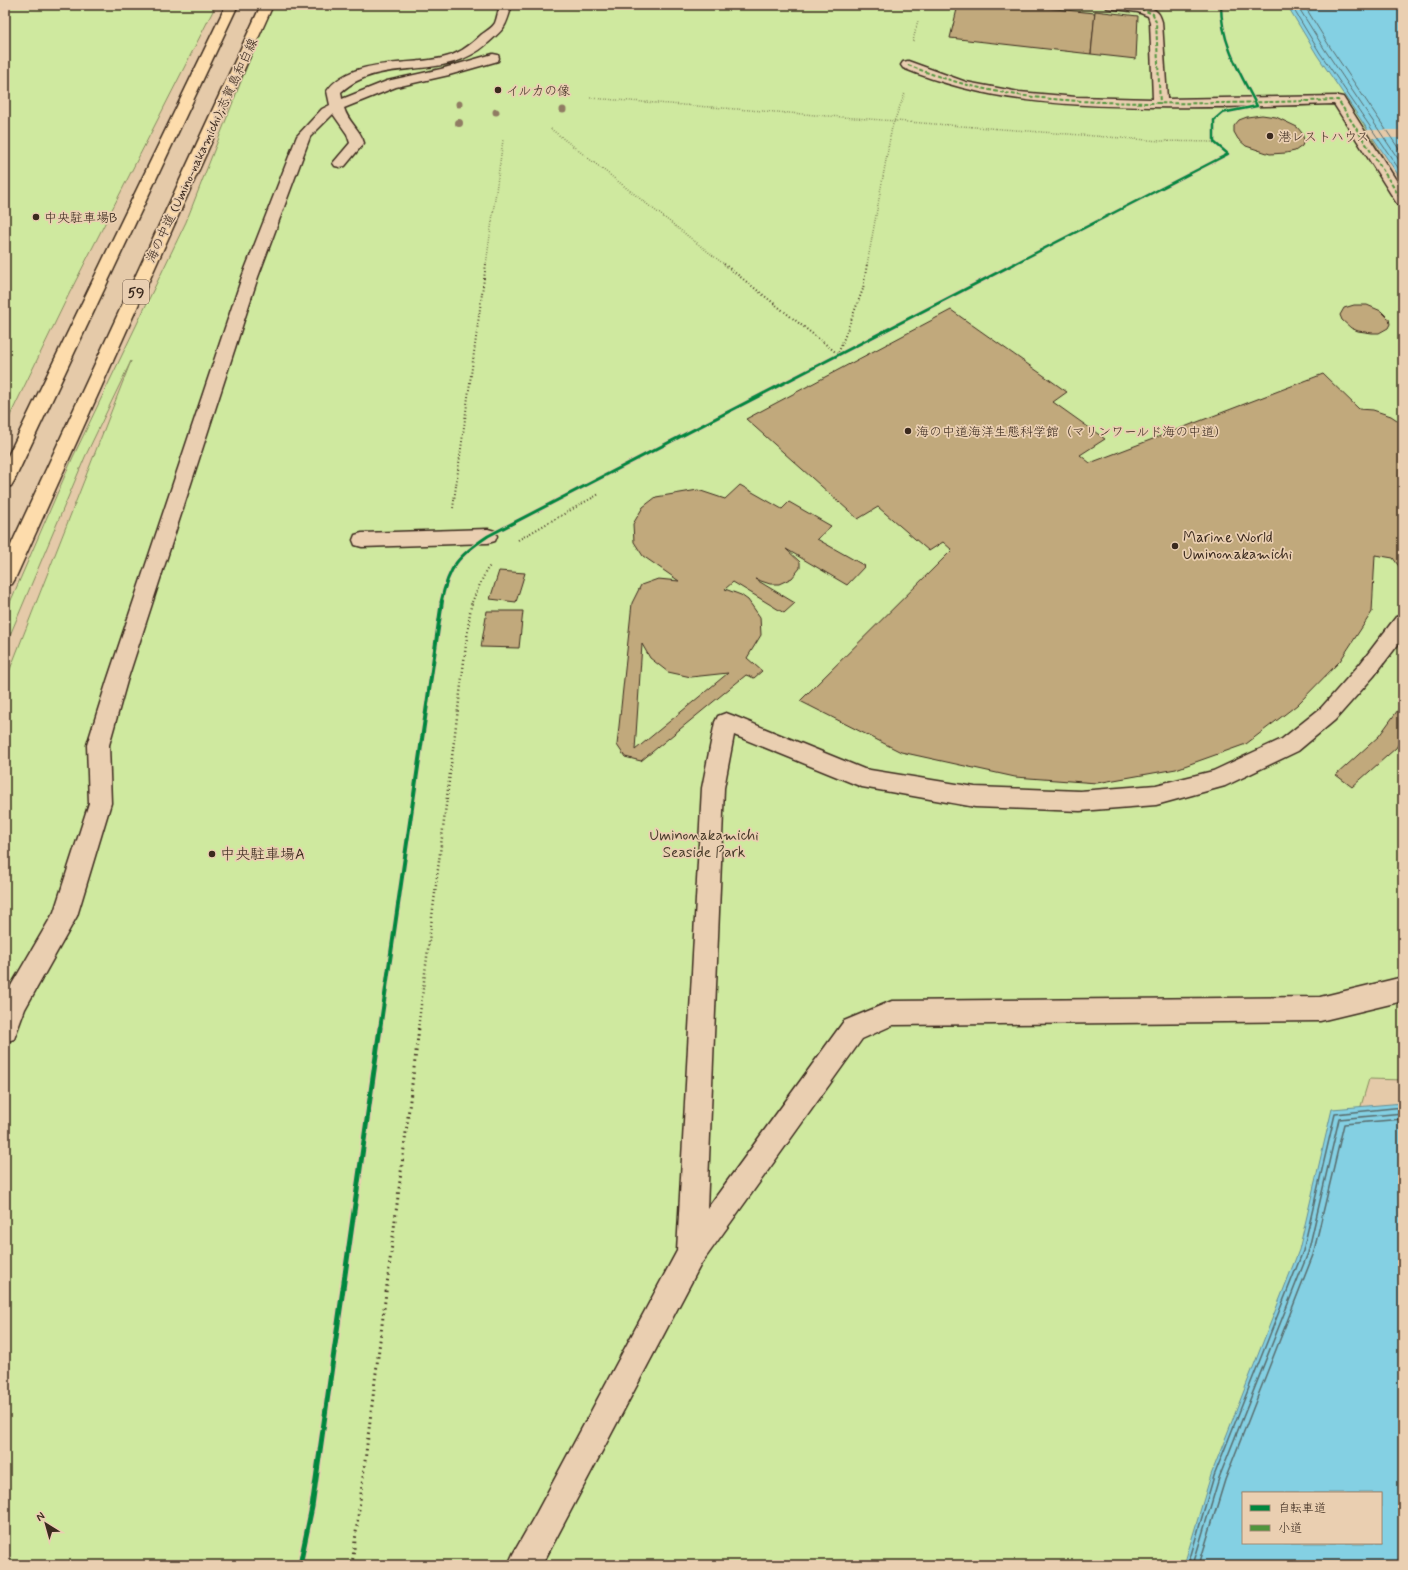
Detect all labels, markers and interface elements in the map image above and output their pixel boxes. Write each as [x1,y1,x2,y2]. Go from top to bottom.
street label: 海の中道 (Umino-nakamichi);志賀島和白線 [143,35,262,266]
place label: イルカの像 [506,83,570,100]
marker: イルカの像 [493,85,503,95]
place label: 港レストハウス [1278,129,1369,146]
marker: 港レストハウス [1265,131,1275,141]
place label: 中央駐車場B [44,210,117,227]
marker: 中央駐車場B [31,212,41,222]
road number: 59 [123,280,149,304]
place label: 海の中道海洋生態科学館（マリンワールド海の中道） [916,424,1227,441]
marker: 海の中道海洋生態科学館（マリンワールド海の中道） [903,426,913,436]
place label: Marine World Uminonakamichi [1183,528,1292,565]
marker: Marine World Uminonakamichi [1170,541,1180,551]
park label: Uminonakamichi Seaside Park [649,826,759,863]
place label: 中央駐車場A [220,845,305,865]
marker: 中央駐車場A [207,849,217,859]
legend [1242,1492,1382,1544]
text: 自転車道 [1278,1501,1326,1517]
north arrow [26,1504,66,1544]
text: N [33,1509,48,1525]
text: 小道 [1278,1521,1302,1537]

